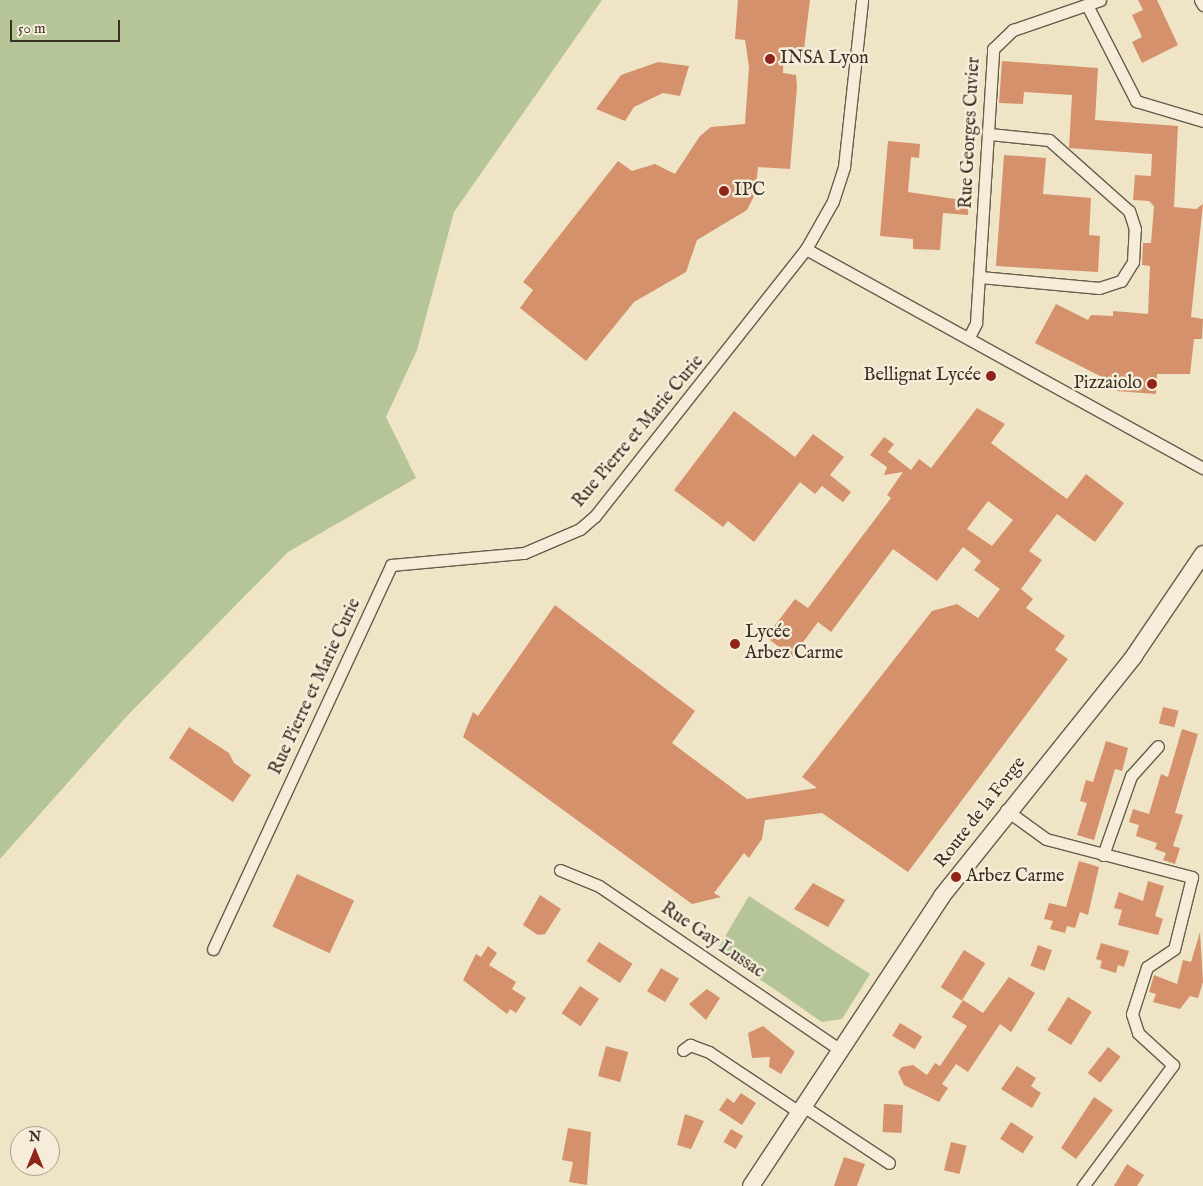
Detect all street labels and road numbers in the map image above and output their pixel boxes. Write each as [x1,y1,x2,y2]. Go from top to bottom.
street label: Rue Georges Cuvier [956,57,986,209]
street label: Rue Pierre et Marie Curie [569,351,709,513]
street label: Rue Pierre et Marie Curie [266,595,366,779]
street label: Route de la Forge [931,753,1031,873]
street label: Rue Gay Lussac [656,898,768,984]

